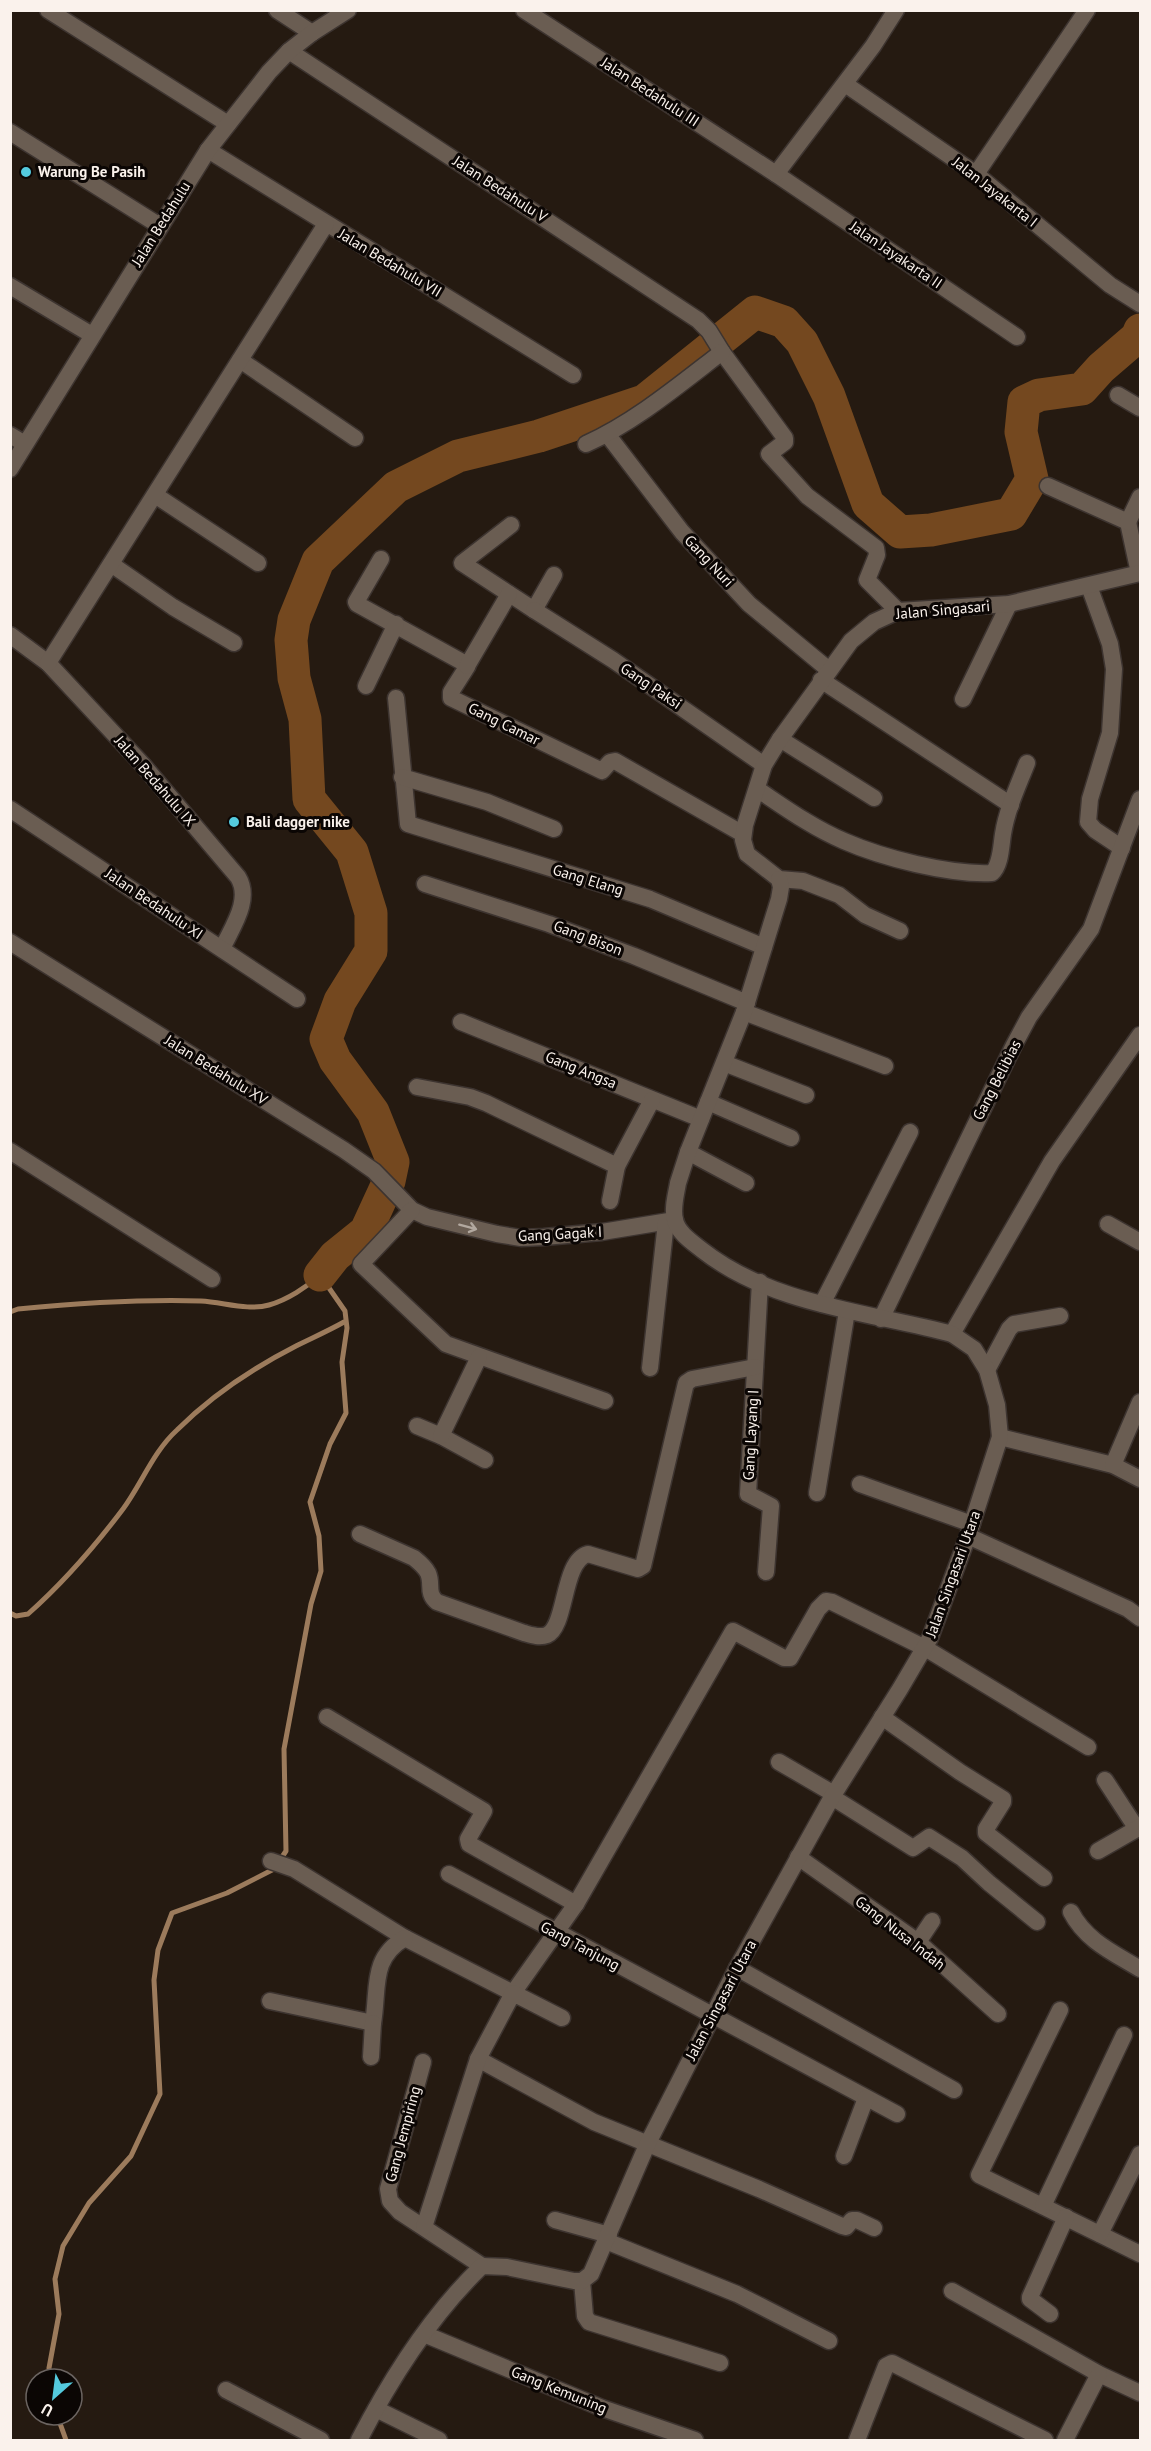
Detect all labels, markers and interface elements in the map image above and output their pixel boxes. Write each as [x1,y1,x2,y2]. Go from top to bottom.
street label: Jalan Bedahulu III [597,52,703,130]
street label: Jalan Bedahulu V [449,151,551,226]
street label: Jalan Jayakarta I [948,152,1042,231]
place label: Warung Be Pasih [38,162,145,181]
marker: Warung Be Pasih [19,165,33,179]
street label: Jalan Bedahulu [126,178,194,271]
street label: Jalan Jayakarta II [846,216,946,293]
street label: Jalan Bedahulu VII [334,224,445,301]
street label: Gang Nuri [681,531,738,591]
street label: Jalan Singasari [894,596,991,623]
street label: Gang Paksi [617,658,685,713]
street label: Gang Camar [465,698,543,749]
street label: Jalan Bedahulu IX [110,731,200,830]
place label: Bali dagger nike [246,812,350,831]
marker: Bali dagger nike [227,815,241,829]
street label: Gang Elang [550,860,626,899]
street label: Jalan Bedahulu XI [101,863,207,943]
street label: Gang Bison [551,916,625,959]
street label: Jalan Bedahulu XV [160,1030,272,1109]
street label: Gang Belibias [968,1036,1025,1123]
street label: Gang Angsa [543,1047,620,1092]
one-way arrow [458,1222,477,1234]
street label: Gang Gagak I [517,1222,602,1245]
street label: Gang Layang I [739,1389,762,1481]
street label: Jalan Singasari Utara [920,1508,984,1641]
street label: Gang Nusa Indah [851,1892,949,1974]
street label: Gang Tanjung [537,1917,623,1974]
street label: Jalan Singasari Utara [680,1936,760,2064]
street label: Gang Jempiring [381,2084,424,2184]
street label: Gang Kemuning [508,2362,610,2417]
north arrow [24,2367,84,2427]
text: U [38,2399,56,2421]

